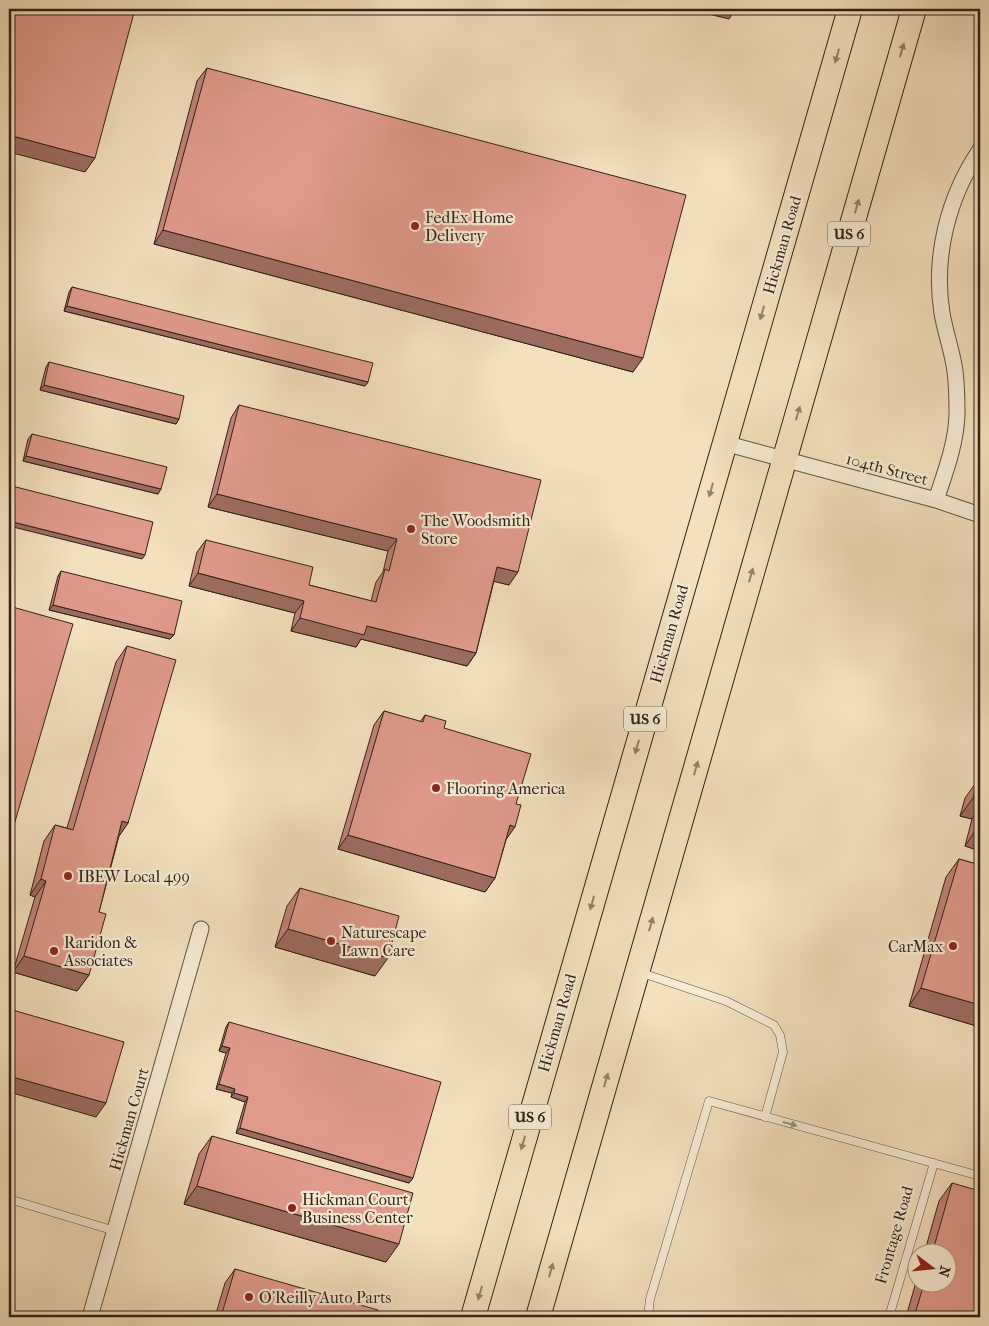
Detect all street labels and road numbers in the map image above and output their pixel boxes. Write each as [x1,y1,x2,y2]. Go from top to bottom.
street label: Hickman Road [759,193,805,296]
road number: US 6 [828,222,870,246]
street label: 104th Street [844,449,930,489]
street label: Hickman Road [646,582,692,685]
road number: US 6 [624,706,666,732]
street label: Hickman Road [534,971,580,1074]
street label: Hickman Court [105,1065,153,1173]
road number: US 6 [509,1104,551,1130]
street label: Frontage Road [871,1184,917,1286]

